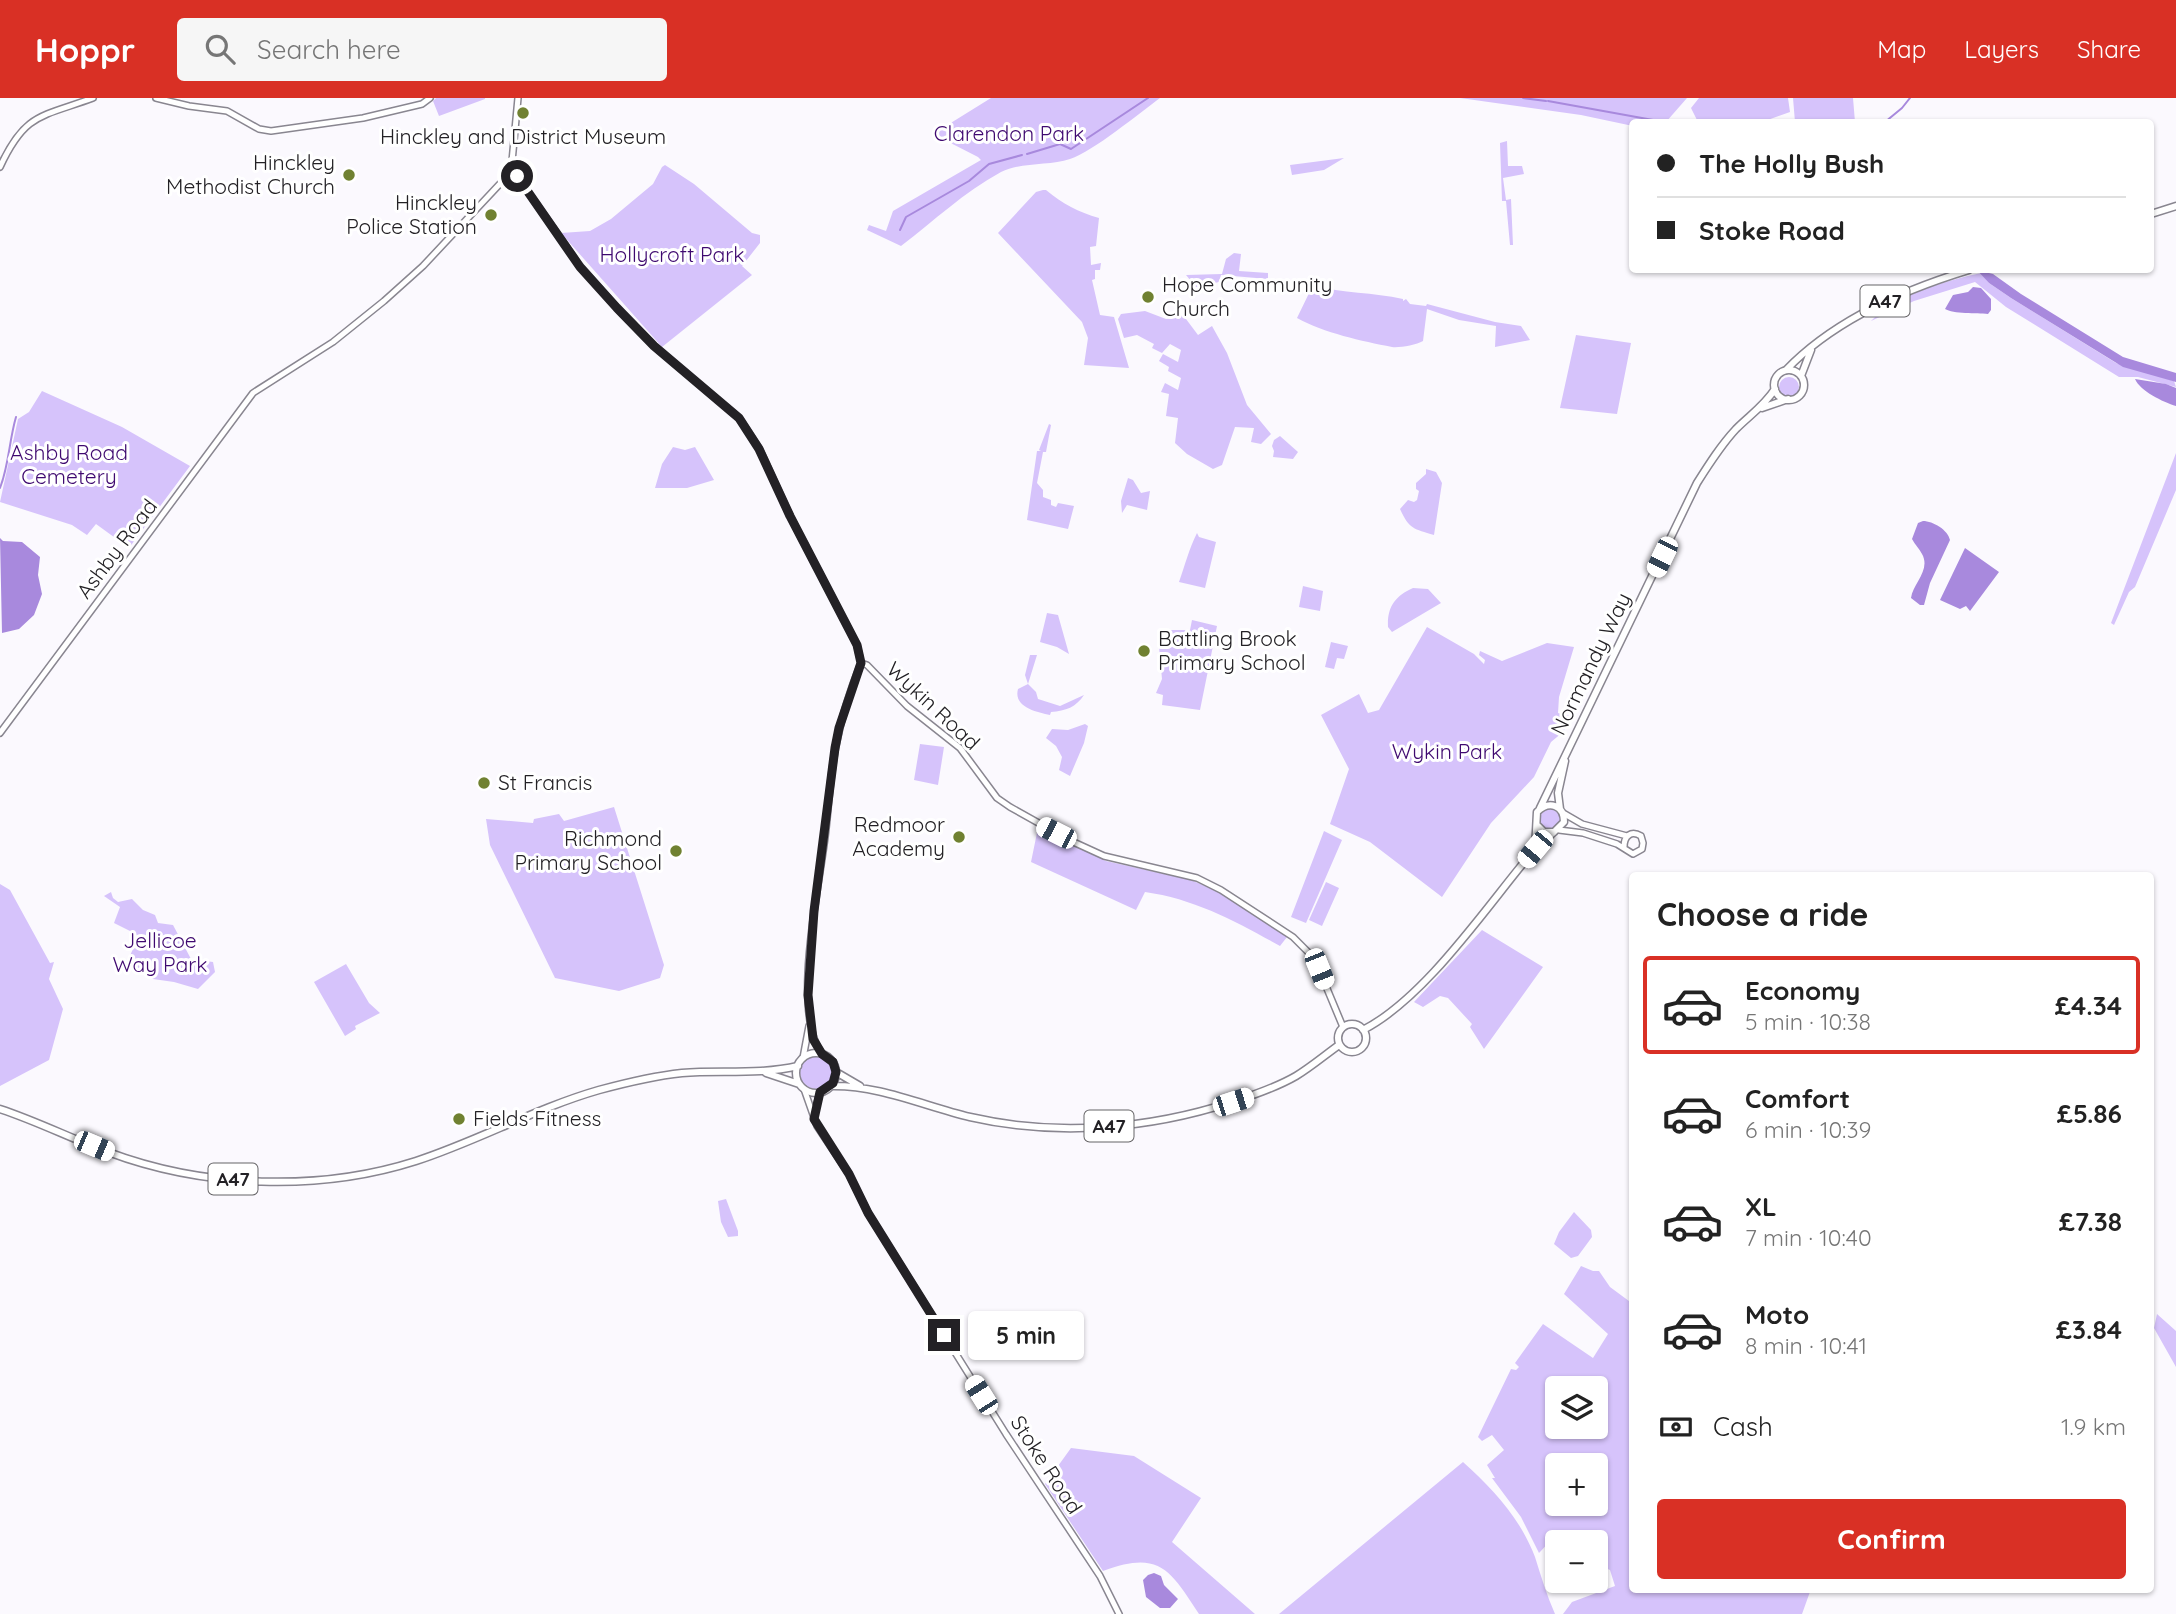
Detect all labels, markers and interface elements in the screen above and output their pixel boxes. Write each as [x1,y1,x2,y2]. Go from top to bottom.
search box [177,18,667,81]
text: Hoppr [35,29,135,70]
icon: search [201,30,239,68]
text: Search here [257,33,401,66]
text: Map [1877,34,1926,64]
text: Layers [1964,34,2039,64]
text: Share [2077,34,2141,64]
marker: Hinckley and District Museum [515,105,531,121]
park label: Clarendon Park [934,120,1084,146]
place label: Hinckley and District Museum [380,123,666,149]
text: The Holly Bush [1699,147,1884,180]
place label: Hinckley Methodist Church [166,149,335,199]
route start [501,160,533,192]
marker: Hinckley Methodist Church [341,167,357,183]
place label: Hinckley Police Station [346,189,477,239]
marker: Hinckley Police Station [483,207,499,223]
text: Stoke Road [1699,214,1845,247]
park label: Hollycroft Park [599,241,745,267]
place label: Hope Community Church [1162,271,1332,321]
road number: A47 [1860,286,1910,316]
marker: Hope Community Church [1140,289,1156,305]
park label: Ashby Road Cemetery [10,439,128,489]
street label: Ashby Road [70,494,162,603]
car [1644,534,1681,580]
street label: Normandy Way [1544,588,1636,739]
place label: Battling Brook Primary School [1158,625,1306,675]
marker: Battling Brook Primary School [1136,643,1152,659]
street label: Wykin Road [882,656,986,755]
park label: Wykin Park [1392,738,1502,764]
place label: St Francis [498,769,592,795]
marker: St Francis [476,775,492,791]
place label: Redmoor Academy [852,811,945,861]
car [1033,814,1080,852]
place label: Richmond Primary School [514,825,662,875]
car [1514,826,1557,872]
marker: Redmoor Academy [951,829,967,845]
marker: Richmond Primary School [668,843,684,859]
text: Choose a ride [1657,894,1869,934]
park label: Jellicoe Way Park [113,927,207,977]
car [1302,946,1337,992]
icon: car [1661,974,1724,1037]
text: Economy [1745,974,1860,1007]
text: £4.34 [2055,989,2122,1022]
text: 5 min · 10:38 [1745,1007,1871,1036]
icon: car [1661,1082,1724,1145]
text: Comfort [1745,1082,1850,1115]
car [1210,1086,1257,1118]
text: £5.86 [2057,1097,2122,1130]
place label: Fields Fitness [473,1105,601,1131]
road number: A47 [1084,1110,1134,1142]
marker: Fields Fitness [451,1111,467,1127]
text: 6 min · 10:39 [1745,1115,1871,1144]
car [71,1128,118,1164]
road number: A47 [208,1163,258,1194]
icon: car [1661,1190,1724,1253]
text: XL [1745,1190,1777,1223]
text: £7.38 [2059,1205,2122,1238]
text: 7 min · 10:40 [1745,1223,1872,1252]
icon: car [1661,1298,1724,1361]
text: Moto [1745,1298,1809,1331]
callout: 5 min [968,1310,1084,1360]
text: £3.84 [2056,1313,2122,1346]
route end [928,1319,960,1351]
text: 5 min [996,1321,1056,1350]
text: 8 min · 10:41 [1745,1331,1867,1360]
car [961,1372,1002,1418]
map controls [1545,1376,1608,1593]
button: layers [1545,1376,1608,1439]
icon: cash [1657,1408,1695,1446]
street label: Stoke Road [1005,1410,1088,1518]
text: Cash [1713,1410,1773,1443]
text: 1.9 km [2061,1412,2126,1441]
button: + [1545,1453,1608,1516]
button: Confirm [1657,1499,2126,1579]
button: − [1545,1530,1608,1593]

